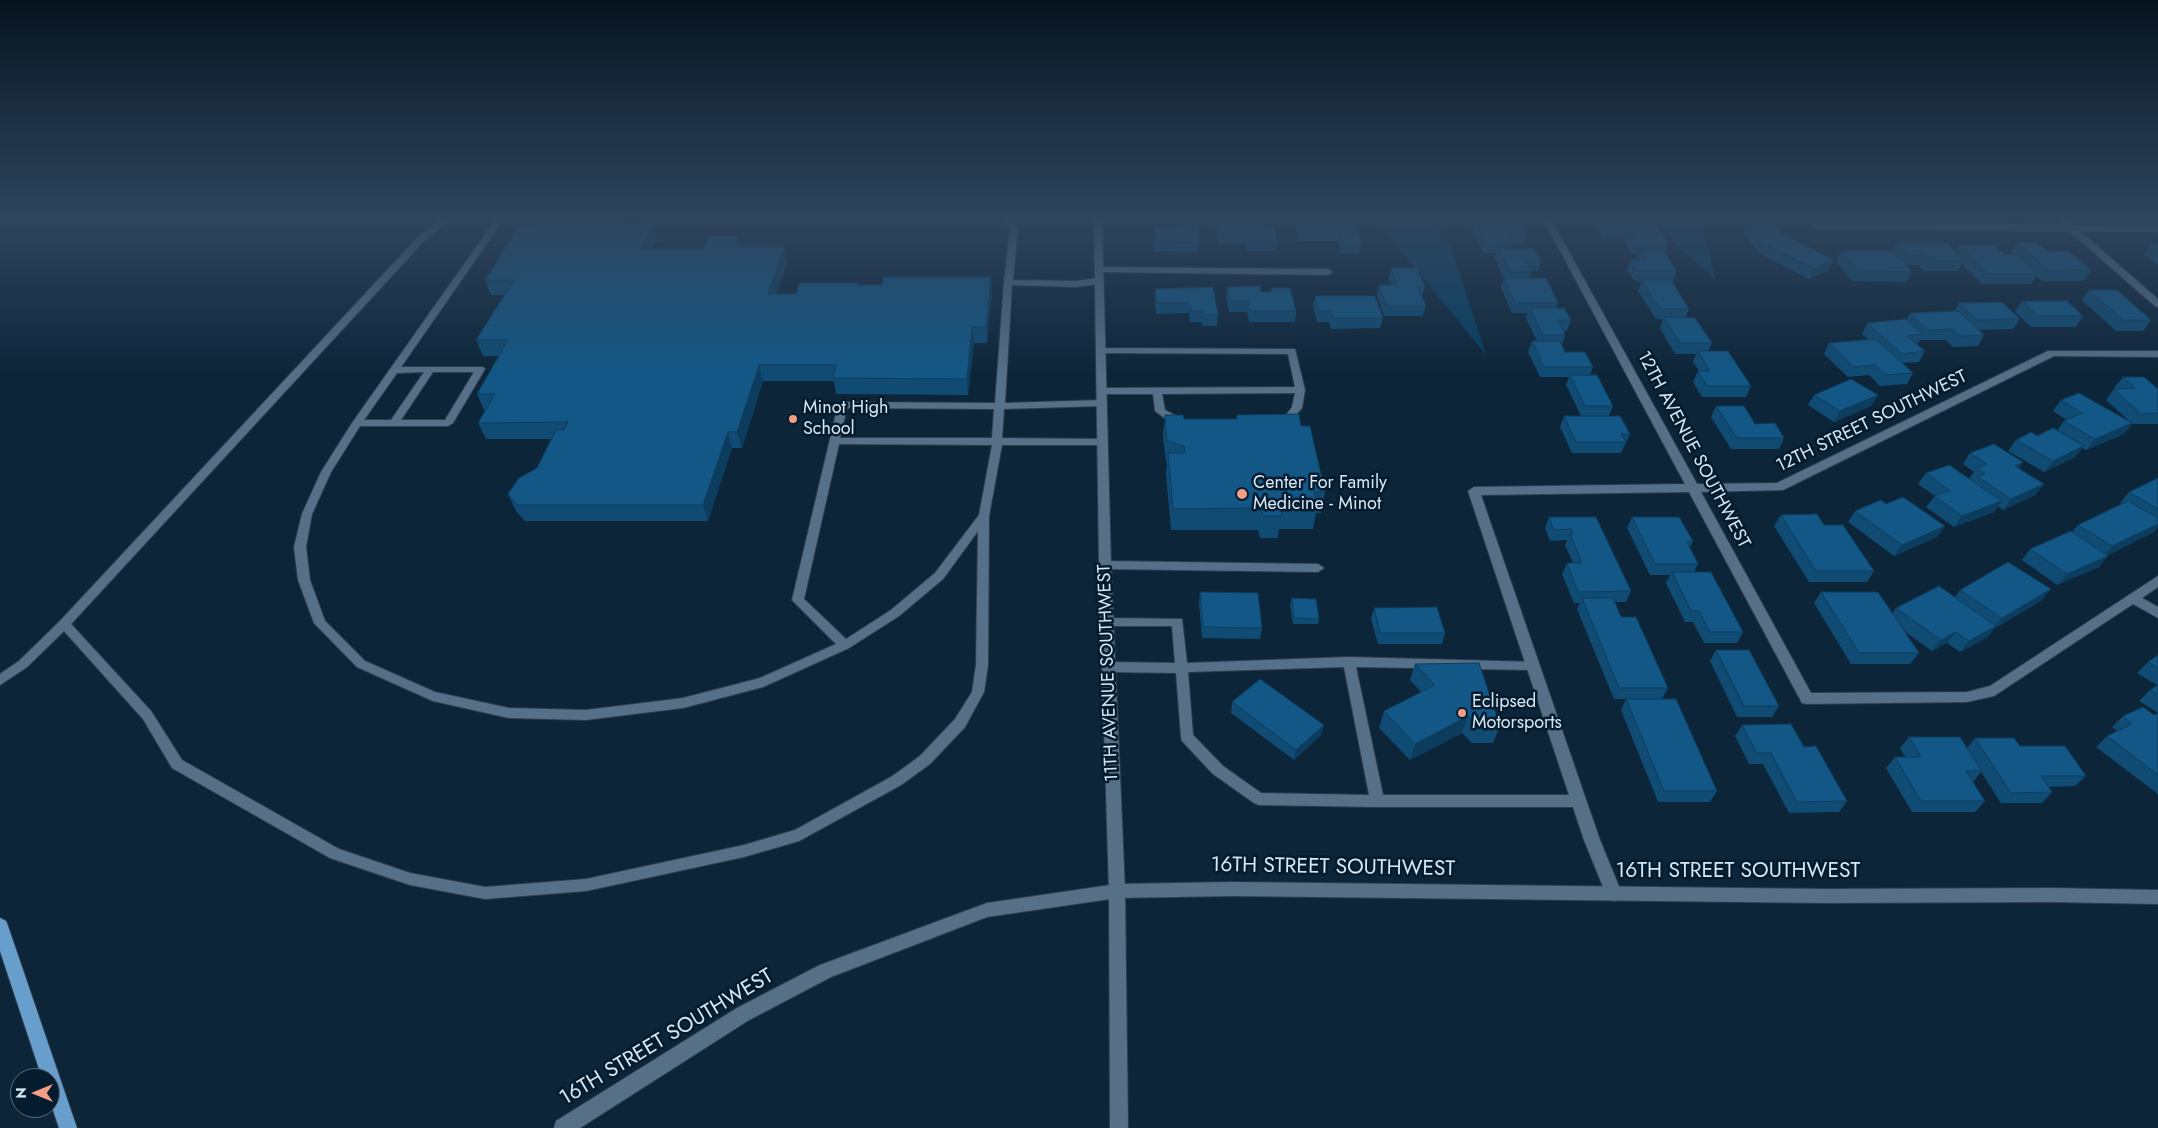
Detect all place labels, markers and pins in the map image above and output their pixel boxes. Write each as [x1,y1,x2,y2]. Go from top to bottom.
place label: Minot High School [803,398,889,440]
marker: Minot High School [787,413,799,425]
place label: Center For Family Medicine - Minot [1253,473,1387,516]
marker: Center For Family Medicine - Minot [1235,487,1249,501]
place label: Eclipsed Motorsports [1472,692,1562,734]
marker: Eclipsed Motorsports [1456,707,1468,719]

